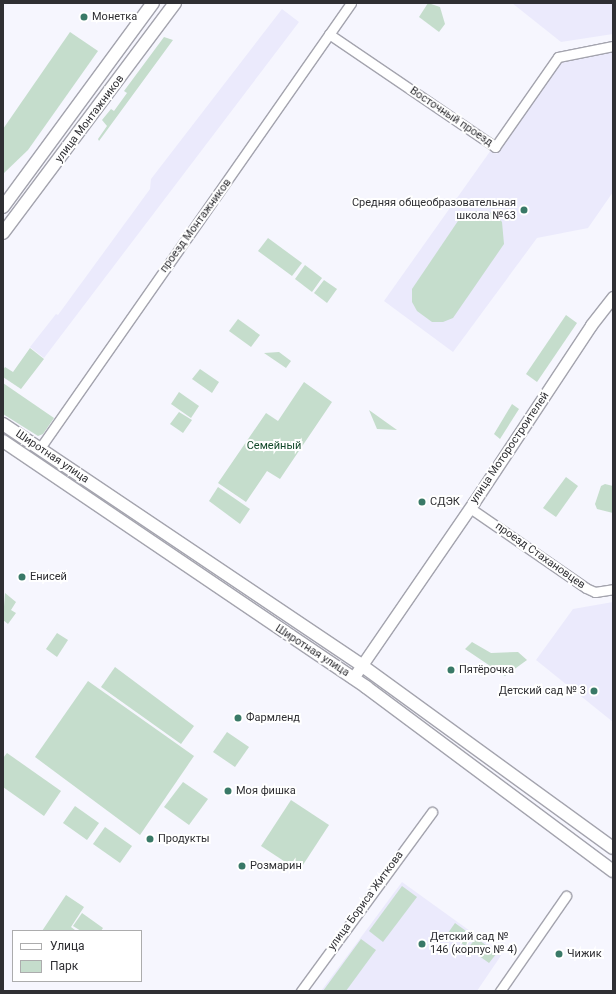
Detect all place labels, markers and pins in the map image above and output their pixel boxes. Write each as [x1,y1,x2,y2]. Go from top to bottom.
place label: Монетка [92,10,137,24]
marker: Монетка [79,12,89,22]
place label: Средняя общеобразовательная школа №63 [352,197,516,223]
marker: Средняя общеобразовательная школа №63 [519,205,529,215]
place label: СДЭК [430,495,460,509]
marker: СДЭК [417,497,427,507]
place label: Енисей [30,570,67,584]
marker: Енисей [17,572,27,582]
place label: Пятёрочка [459,663,514,677]
marker: Пятёрочка [446,665,456,675]
place label: Детский сад № 3 [499,684,586,698]
marker: Детский сад № 3 [589,686,599,696]
place label: Фармленд [246,711,300,725]
marker: Фармленд [233,713,243,723]
place label: Моя фишка [236,784,296,798]
marker: Моя фишка [223,786,233,796]
place label: Продукты [158,832,210,846]
marker: Продукты [145,834,155,844]
place label: Розмарин [250,859,302,873]
marker: Розмарин [237,861,247,871]
place label: Детский сад № 146 (корпус № 4) [430,931,517,957]
marker: Детский сад № 146 (корпус № 4) [417,939,427,949]
place label: Чижик [567,947,602,961]
marker: Чижик [554,949,564,959]

